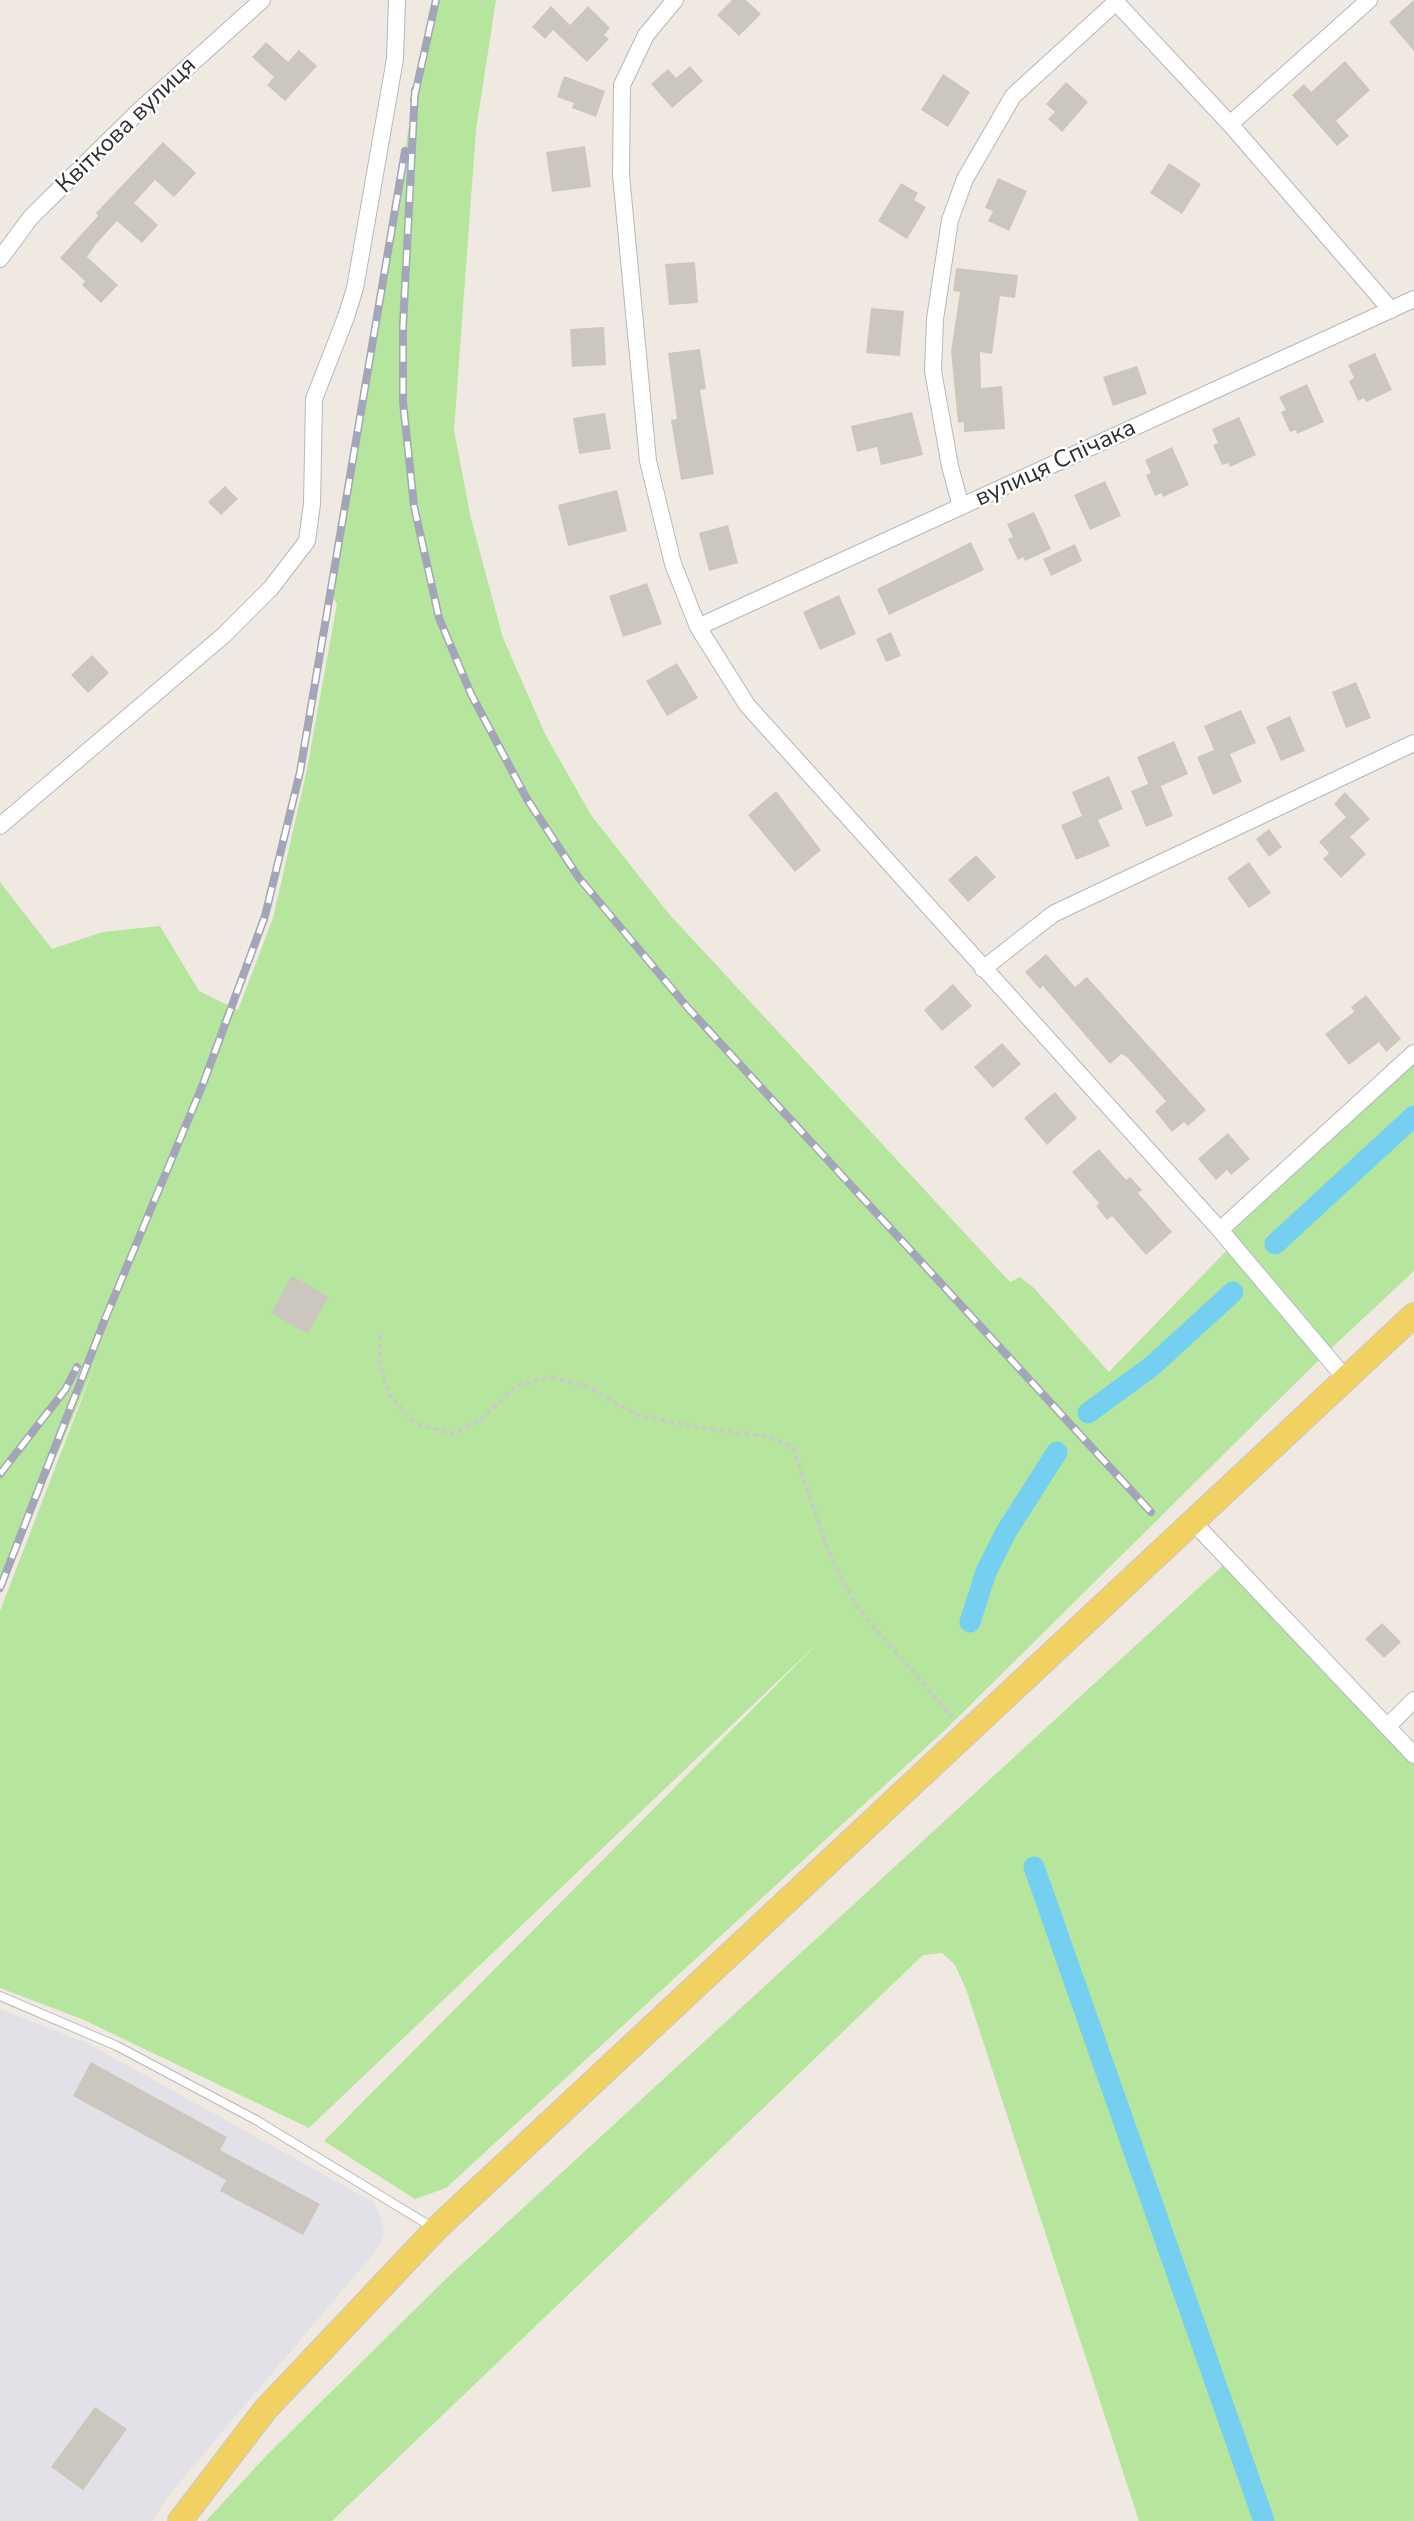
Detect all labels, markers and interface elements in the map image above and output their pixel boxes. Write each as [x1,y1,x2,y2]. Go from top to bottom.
street label: Квіткова вулиця [51,52,203,200]
street label: вулиця Спічака [971,414,1141,514]

